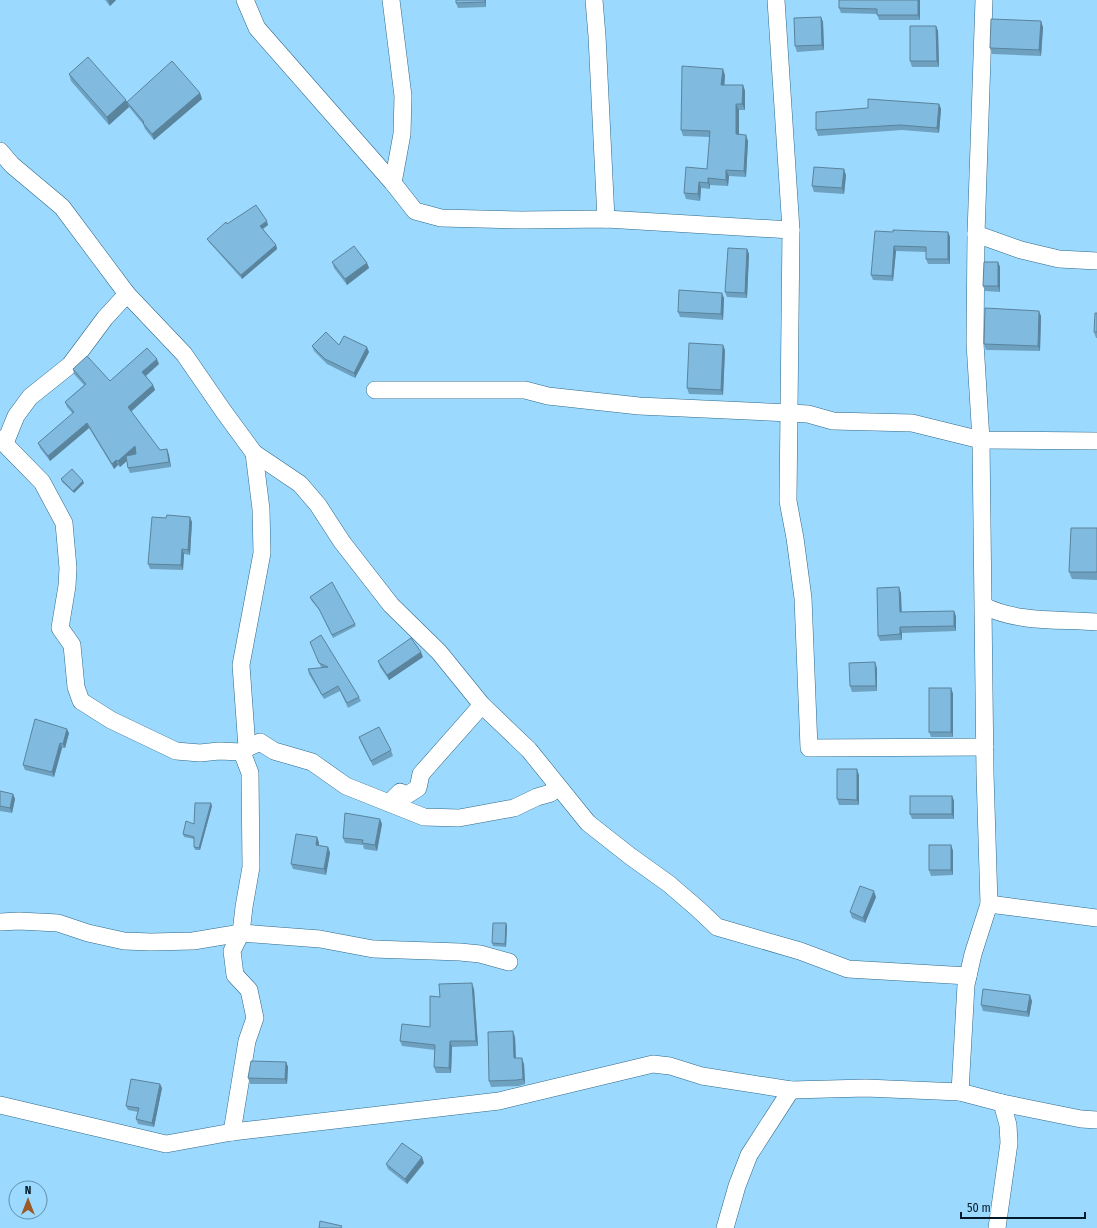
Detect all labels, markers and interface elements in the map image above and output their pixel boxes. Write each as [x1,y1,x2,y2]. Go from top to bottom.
north arrow [8,1180,48,1220]
text: N [25,1184,31,1197]
scale bar [961,1194,1085,1220]
text: 50 m [967,1201,991,1215]

